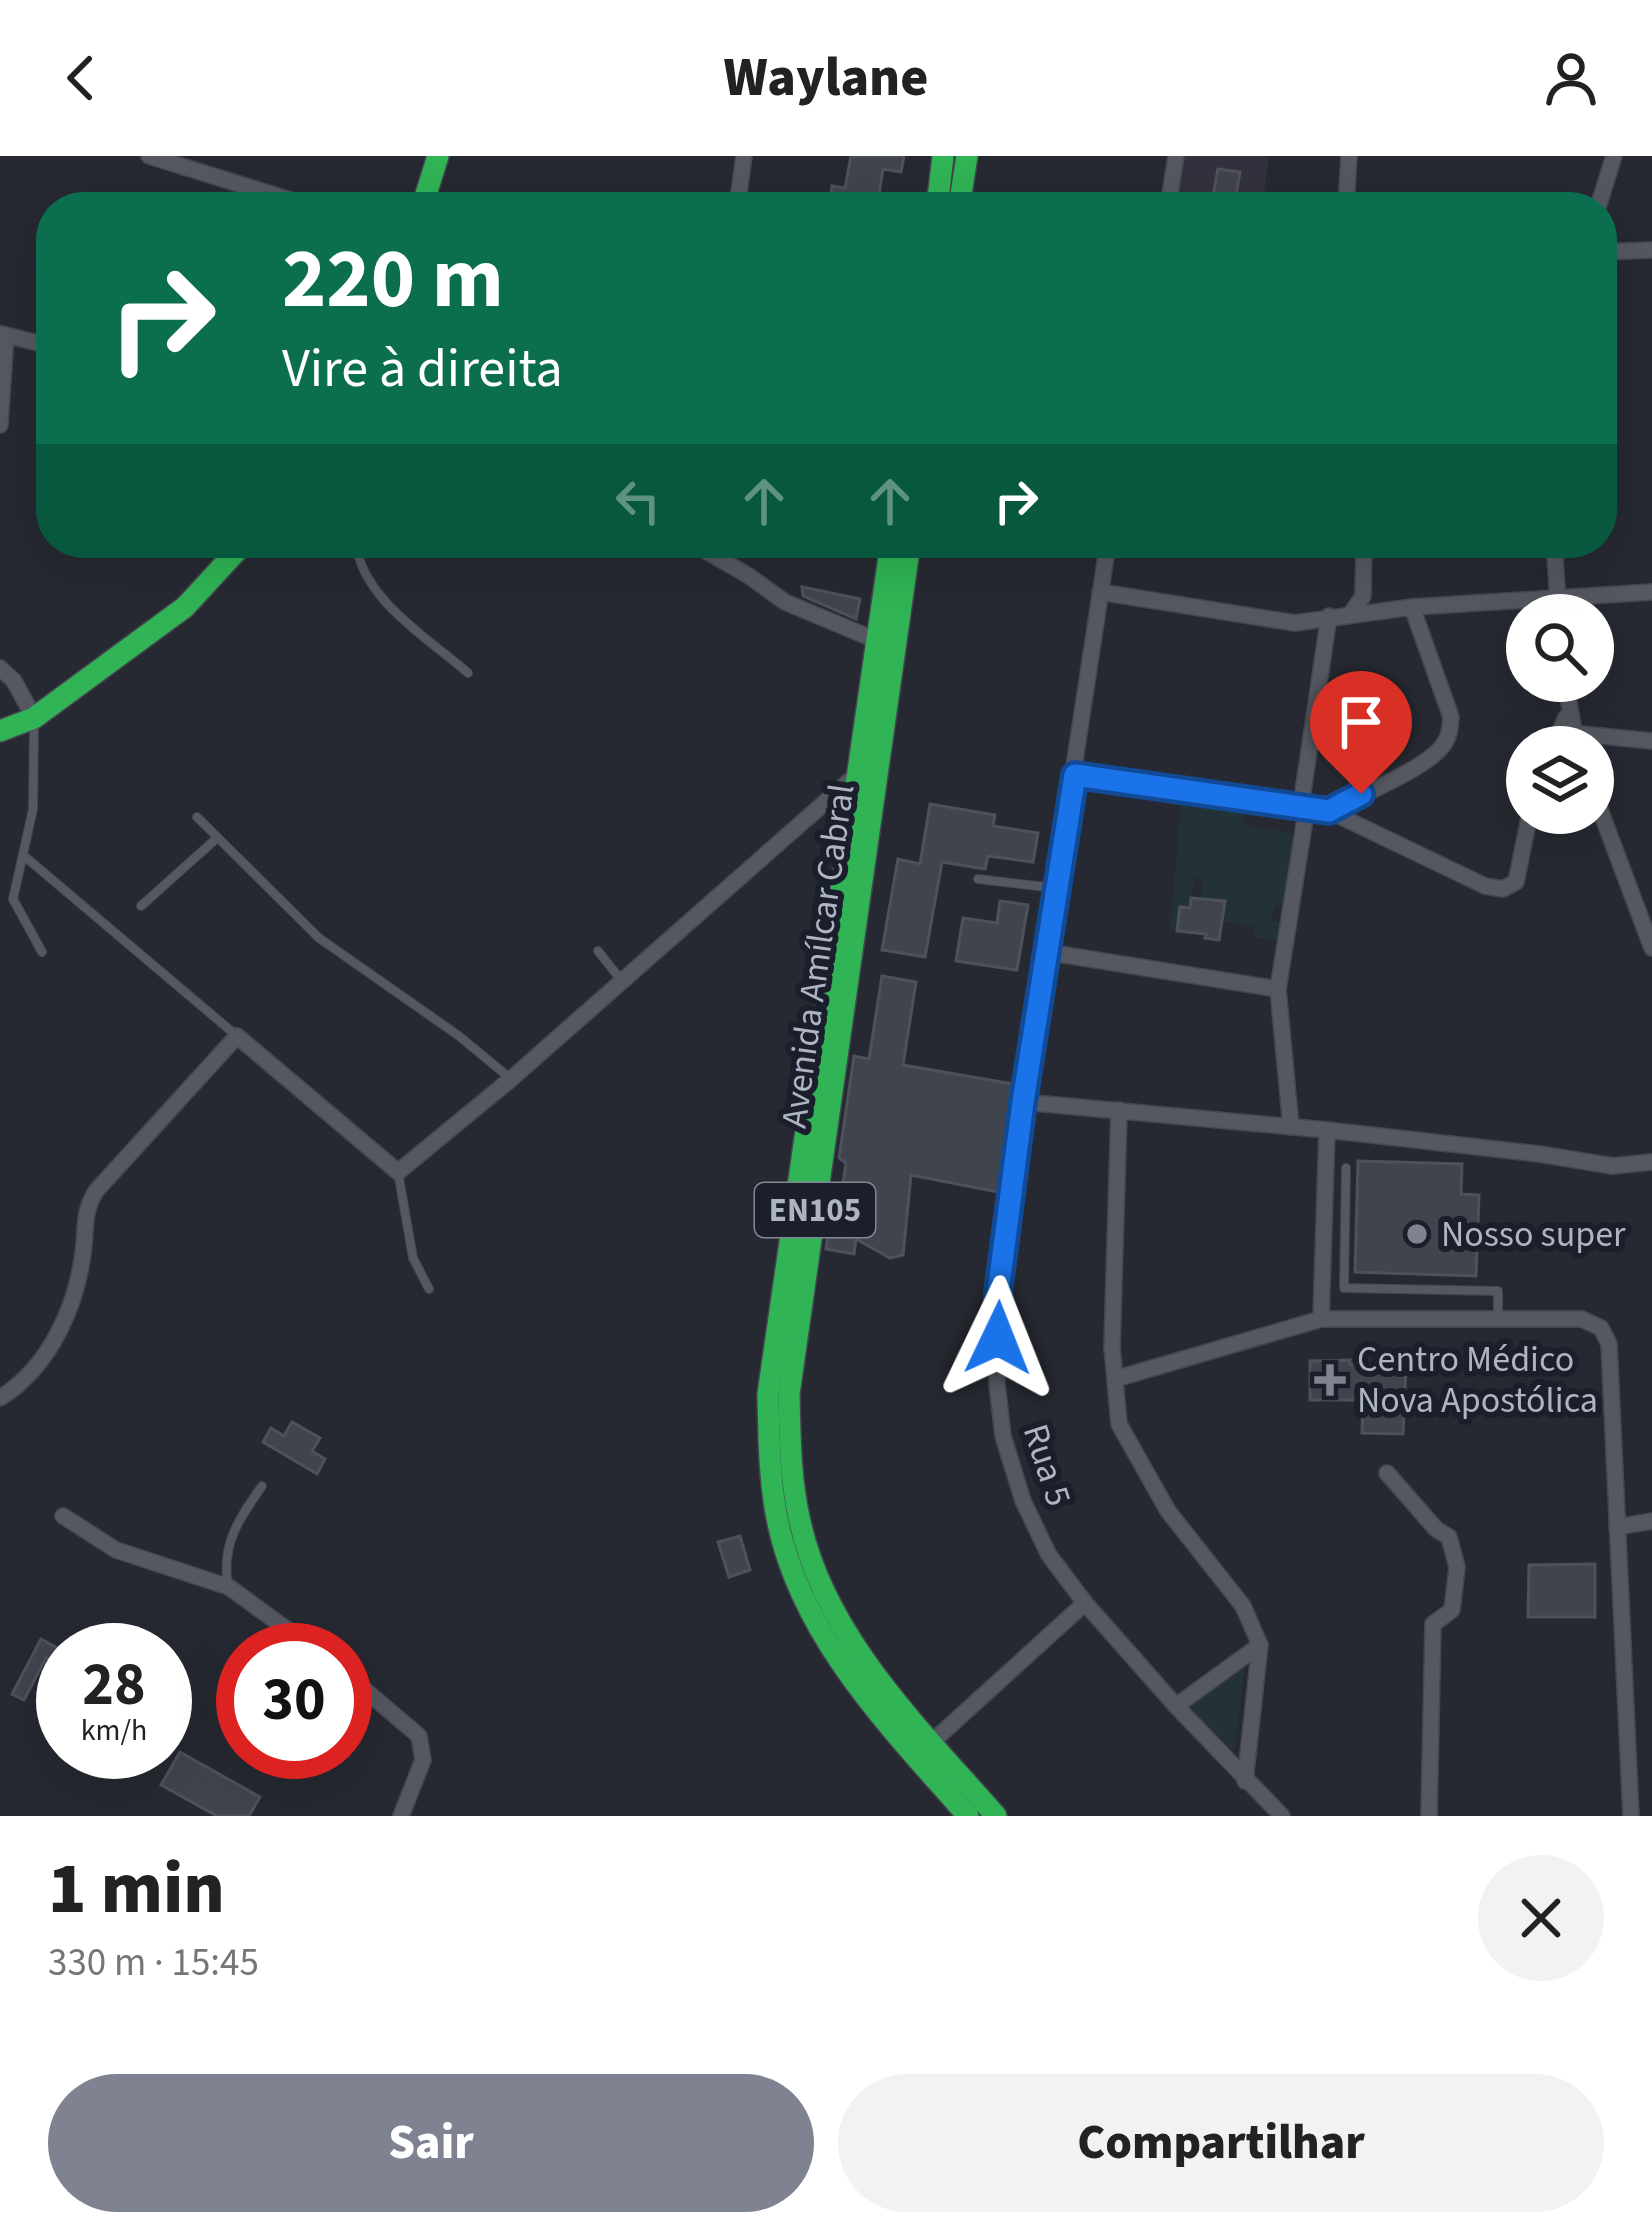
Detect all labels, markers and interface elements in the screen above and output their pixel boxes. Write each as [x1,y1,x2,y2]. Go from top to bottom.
text: Waylane [724,40,928,117]
icon: back [48,45,114,111]
icon: person [1538,45,1604,111]
text: 220 m [282,220,504,340]
icon: right [84,240,240,396]
text: Vire à direita [282,331,563,408]
icon: left [605,468,671,534]
icon: ahead [731,468,797,534]
icon: ahead [857,468,923,534]
icon: right [983,468,1049,534]
map controls [1506,594,1614,834]
button: search [1506,594,1614,702]
pin [1310,671,1412,794]
icon: arrive [1328,689,1394,755]
button: layers [1506,726,1614,834]
street label: Avenida Amílcar Cabral [769,781,867,1131]
road number: EN105 [755,1183,875,1237]
place label: Nosso super [1441,1209,1626,1260]
marker: Nosso super [1404,1221,1430,1247]
position arrow [935,1275,1061,1401]
place label: Centro Médico Nova Apostólica [1357,1334,1598,1426]
marker: Centro Médico Nova Apostólica [1314,1364,1346,1396]
street label: Rua 5 [1010,1418,1084,1512]
speed limit sign: 30 [216,1623,372,1779]
text: 28 [82,1643,146,1728]
text: km/h [81,1709,147,1752]
text: 1 min [48,1838,225,1941]
button: close [1478,1855,1604,1981]
text: 330 m · 15:45 [48,1935,259,1991]
button: Sair [48,2074,814,2212]
button: Compartilhar [838,2074,1604,2212]

